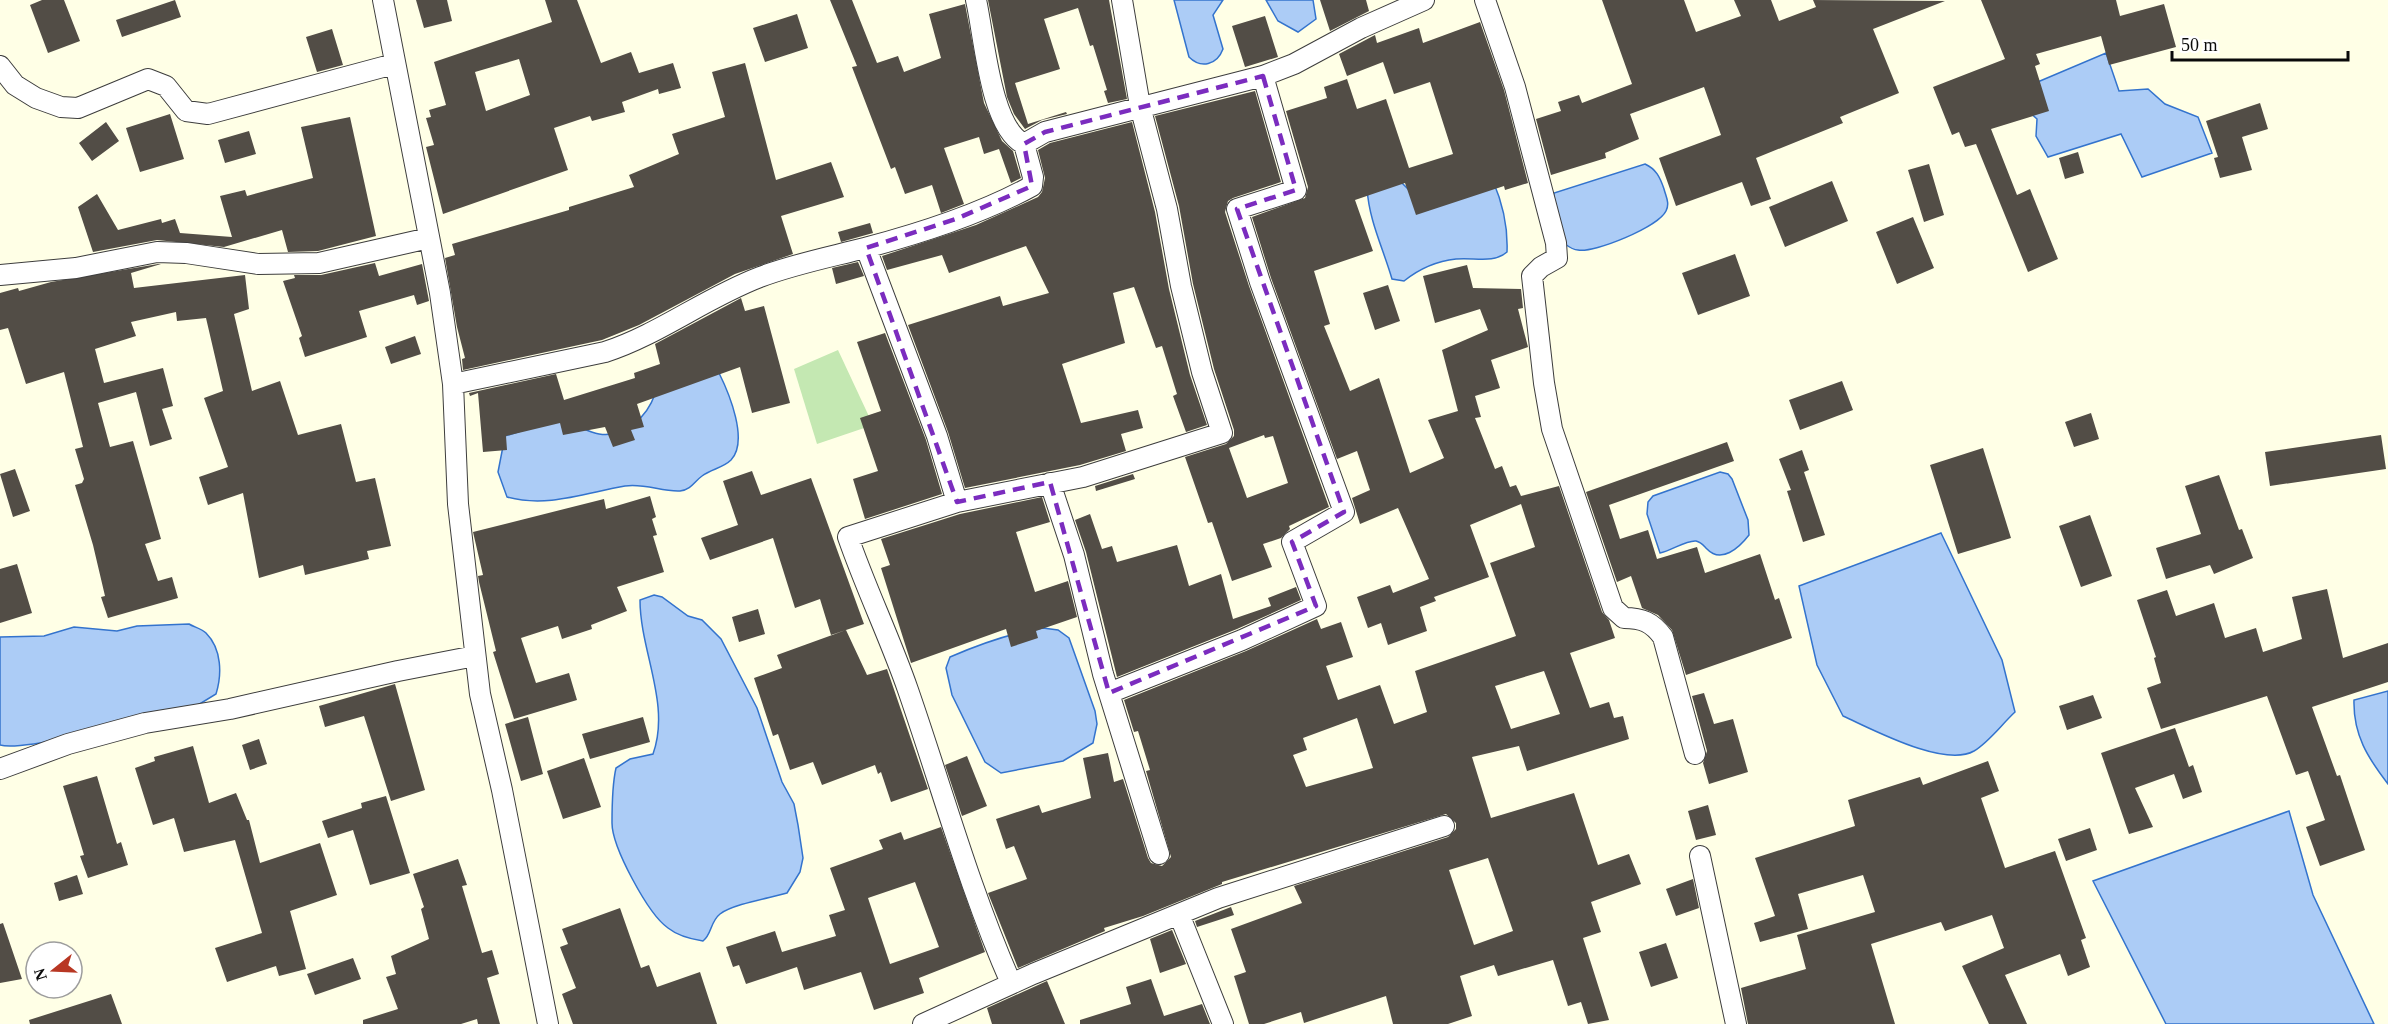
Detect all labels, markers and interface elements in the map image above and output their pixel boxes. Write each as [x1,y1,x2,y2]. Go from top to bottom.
scale bar [2172,24,2348,62]
text: 50 m [2181,35,2218,55]
north arrow [24,940,84,1000]
text: N [30,966,50,983]

